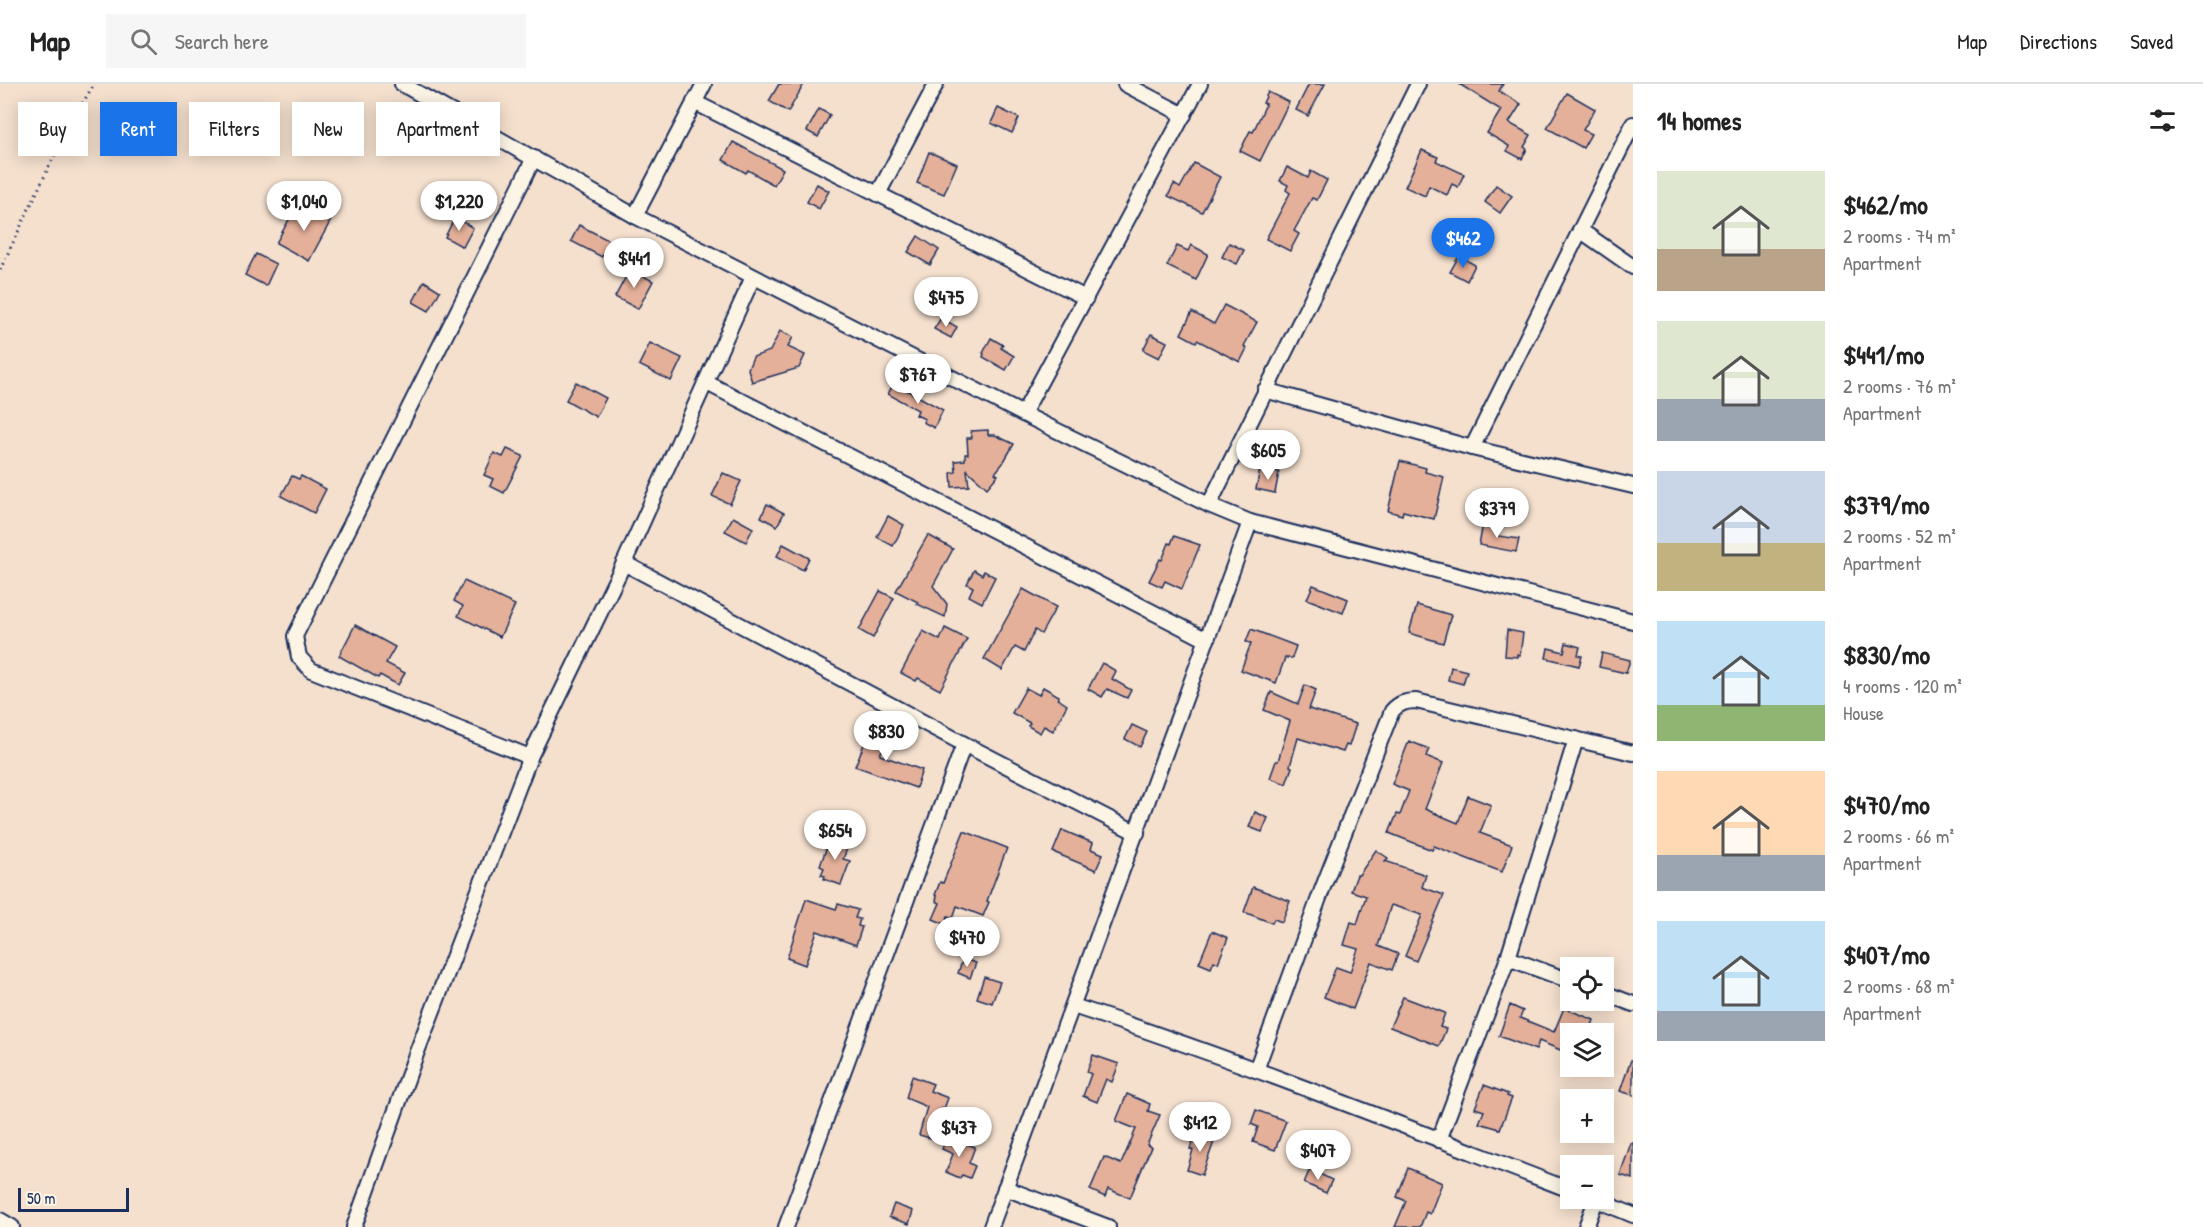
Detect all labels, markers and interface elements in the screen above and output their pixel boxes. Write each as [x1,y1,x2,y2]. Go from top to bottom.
search box [106,14,526,68]
text: Map [30,22,70,60]
icon: search [127,25,160,58]
text: Search here [175,26,269,56]
text: Map [1957,27,1987,56]
text: Directions [2020,27,2097,56]
text: Saved [2130,27,2173,56]
chip: Buy [18,102,88,156]
chip: Rent [100,102,177,156]
chip: Filters [189,102,280,156]
chip: New [292,102,364,156]
chip: Apartment [376,102,500,156]
text: 14 homes [1657,103,1742,138]
icon: filters [2146,104,2179,137]
pin: $1,040 [255,181,353,232]
pin: $1,220 [410,181,508,232]
text: $1,040 [281,187,327,214]
text: $1,220 [434,187,484,214]
text: $462/mo [1843,187,1928,222]
icon: home [1705,195,1777,267]
pin: $462 [1427,218,1499,269]
text: 2 rooms · 74 m² [1843,222,1955,249]
text: $462 [1446,224,1480,251]
pin: $441 [598,238,670,289]
text: $441 [618,244,650,271]
text: Apartment [1843,249,1921,276]
pin: $475 [910,277,982,328]
text: $475 [928,283,964,310]
text: $441/mo [1843,337,1924,372]
icon: home [1705,345,1777,417]
pin: $767 [882,354,954,405]
text: $767 [899,360,937,387]
text: 2 rooms · 76 m² [1843,372,1956,399]
text: Apartment [1843,399,1921,426]
pin: $605 [1232,430,1304,481]
text: $605 [1250,436,1286,463]
text: $379/mo [1843,487,1929,522]
pin: $379 [1461,488,1533,539]
text: $379 [1479,494,1515,521]
icon: home [1705,495,1777,567]
text: 2 rooms · 52 m² [1843,522,1956,549]
text: Apartment [1843,549,1921,576]
text: $830/mo [1843,637,1930,672]
icon: home [1705,645,1777,717]
text: 4 rooms · 120 m² [1843,672,1962,699]
text: House [1843,699,1884,726]
pin: $830 [850,711,922,762]
text: $830 [868,717,904,744]
text: $470/mo [1843,787,1930,822]
icon: home [1705,795,1777,867]
pin: $654 [799,810,871,861]
text: $654 [818,816,852,843]
text: 2 rooms · 66 m² [1843,822,1954,849]
text: Apartment [1843,849,1921,876]
pin: $470 [931,917,1003,968]
text: $470 [949,923,985,950]
text: $407/mo [1843,937,1930,972]
icon: home [1705,945,1777,1017]
map controls [1560,957,1614,1209]
button: locate [1560,957,1614,1011]
text: 2 rooms · 68 m² [1843,972,1955,999]
text: Apartment [1843,999,1921,1026]
button: layers [1560,1023,1614,1077]
button: + [1560,1089,1614,1143]
pin: $412 [1164,1102,1236,1153]
pin: $437 [923,1107,995,1158]
text: $412 [1183,1108,1217,1135]
text: $437 [941,1113,977,1140]
pin: $407 [1282,1130,1354,1181]
text: $407 [1300,1136,1336,1163]
button: − [1560,1155,1614,1209]
scale bar [18,1185,129,1212]
text: 50 m [27,1187,56,1209]

